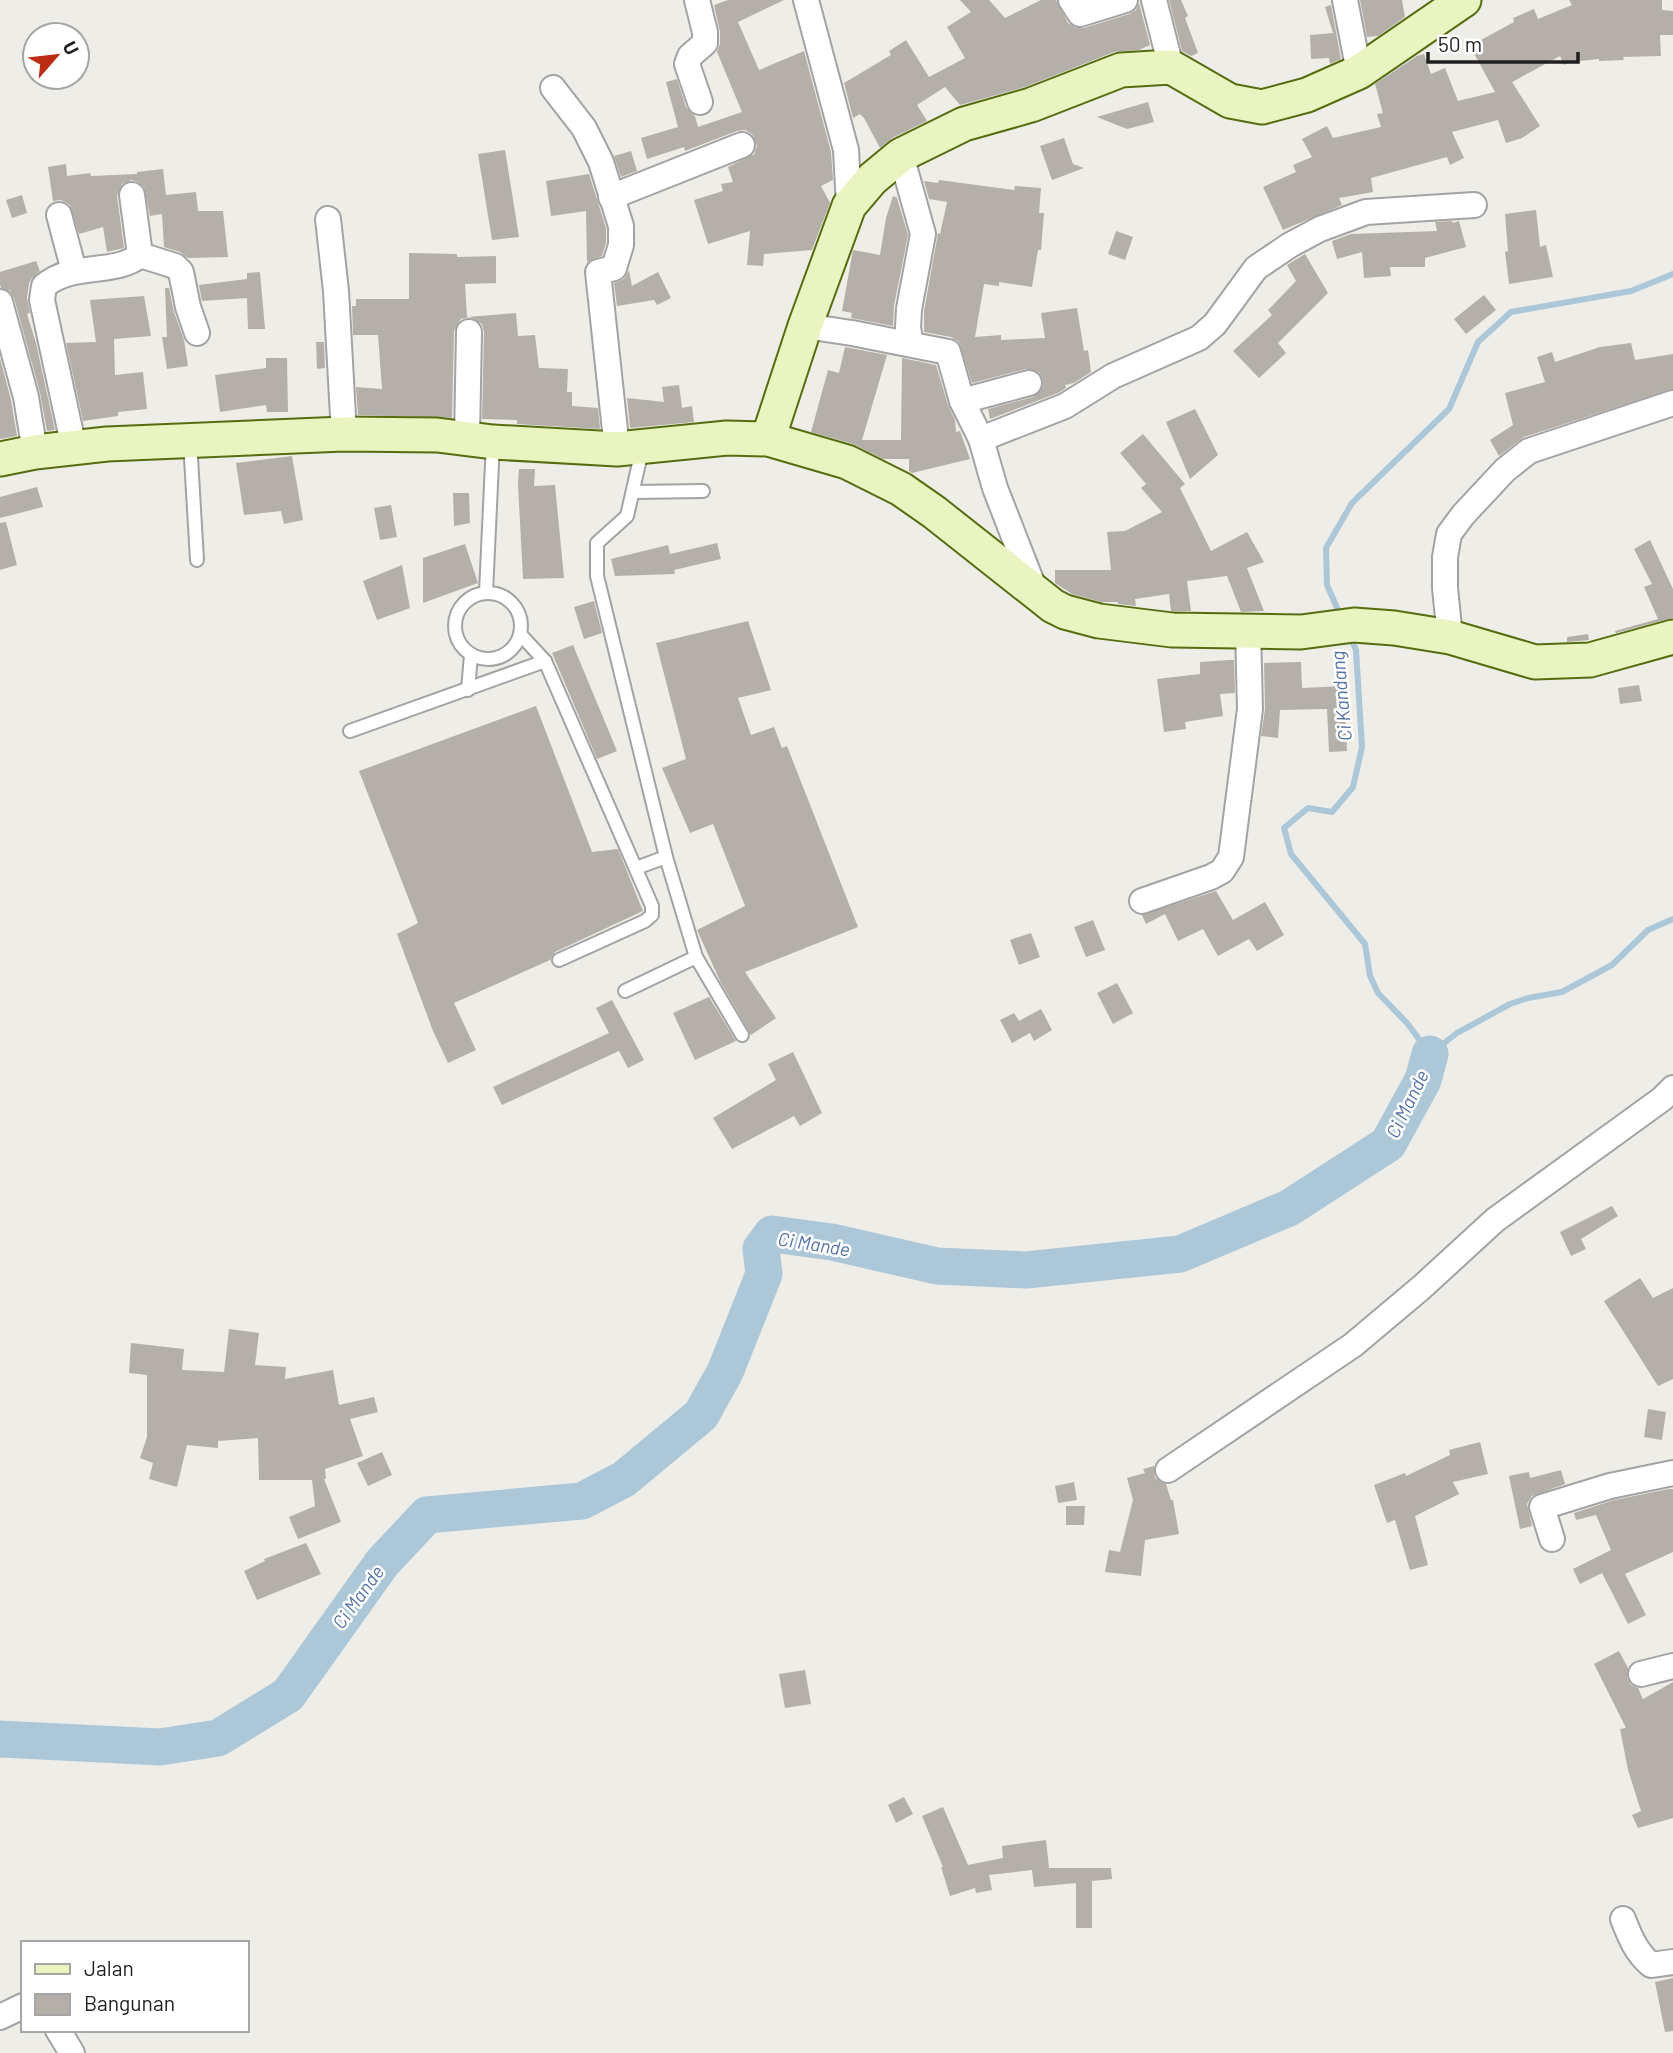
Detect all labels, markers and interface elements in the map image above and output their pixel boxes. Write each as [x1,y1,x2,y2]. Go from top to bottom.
north arrow [21,21,91,91]
scale bar [1428,21,1578,65]
text: 50 m [1438,31,1482,56]
text: U [58,37,84,58]
water label: Ci Kandang [1325,650,1356,742]
water label: Ci Mande [1380,1066,1433,1141]
water label: Ci Mande [776,1226,852,1261]
water label: Ci Mande [327,1560,388,1633]
legend [21,1941,248,2032]
text: Jalan [84,1955,134,1980]
text: Bangunan [84,1990,175,2015]

